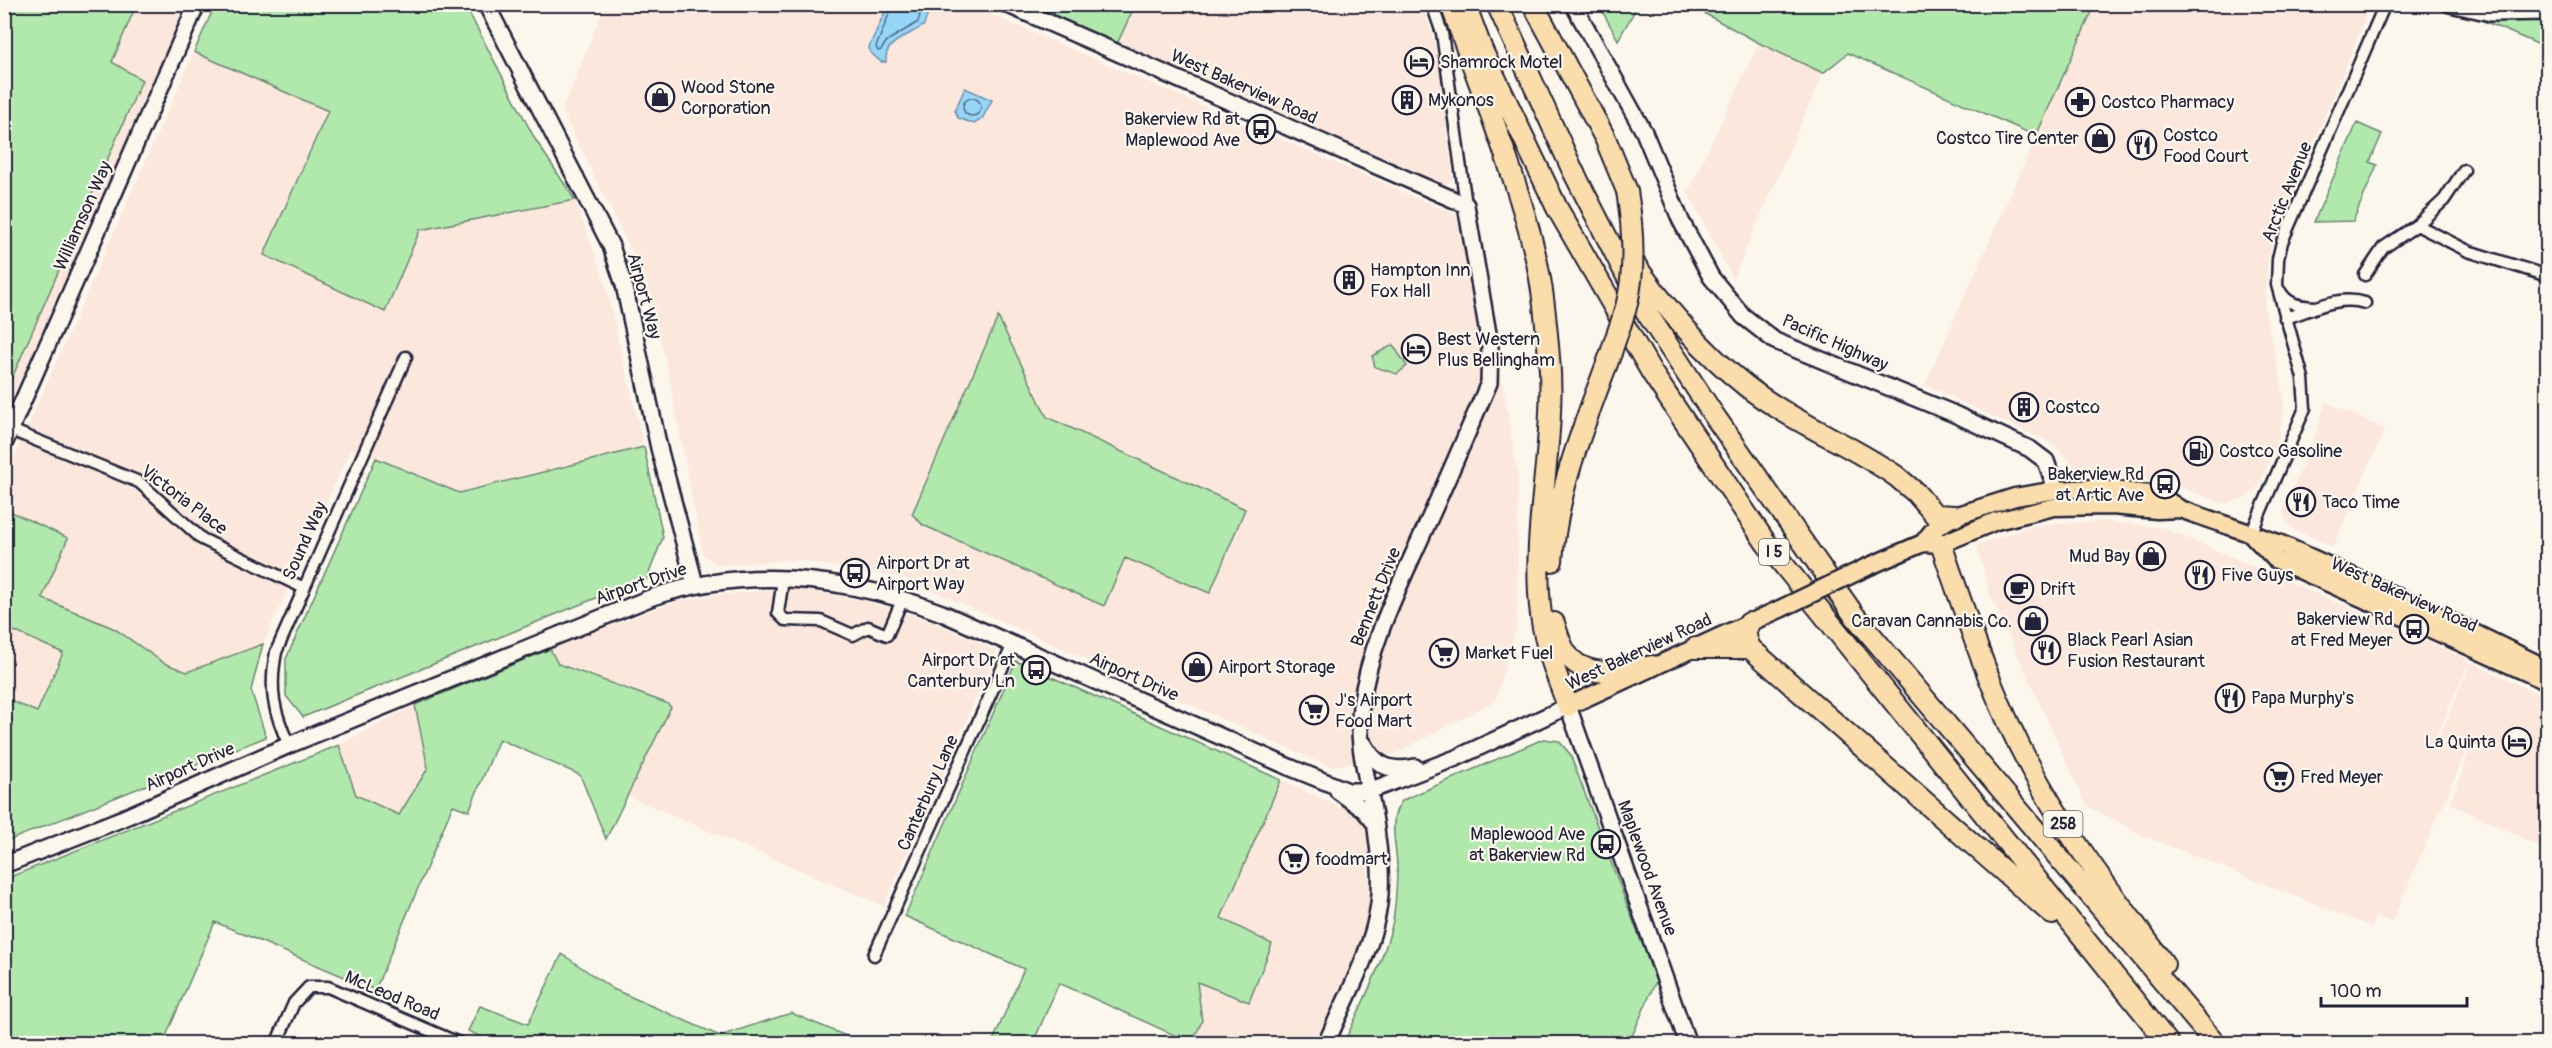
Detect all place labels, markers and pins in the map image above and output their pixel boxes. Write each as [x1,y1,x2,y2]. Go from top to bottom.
hotel icon: Shamrock Motel [1403,46,1435,78]
place label: Shamrock Motel [1440,51,1563,74]
place label: Wood Stone Corporation [681,76,775,120]
shop icon: Wood Stone Corporation [644,81,676,113]
building icon: Mykonos [1391,84,1423,116]
pharmacy icon: Costco Pharmacy [2064,86,2096,118]
place label: Mykonos [1428,89,1494,112]
place label: Costco Pharmacy [2101,91,2234,114]
place label: Bakerview Rd at Maplewood Ave [1124,108,1241,152]
bus stop icon: Bakerview Rd at Maplewood Ave [1245,113,1277,145]
shop icon: Costco Tire Center [2084,122,2116,154]
place label: Costco Food Court [2163,124,2249,168]
place label: Costco Tire Center [1936,127,2080,150]
restaurant icon: Costco Food Court [2126,129,2158,161]
place label: Hampton Inn Fox Hall [1370,259,1471,303]
building icon: Hampton Inn Fox Hall [1333,264,1365,296]
place label: Best Western Plus Bellingham [1437,328,1555,372]
hotel icon: Best Western Plus Bellingham [1400,333,1432,365]
building icon: Costco [2008,391,2040,423]
place label: Costco [2045,396,2100,419]
fuel station icon: Costco Gasoline [2182,435,2214,467]
place label: Costco Gasoline [2219,440,2342,463]
place label: Bakerview Rd at Artic Ave [2047,463,2144,507]
bus stop icon: Bakerview Rd at Artic Ave [2149,468,2181,500]
restaurant icon: Taco Time [2285,486,2317,518]
place label: Taco Time [2322,491,2400,514]
shop icon: Mud Bay [2135,540,2167,572]
place label: Mud Bay [2069,545,2130,568]
place label: Airport Dr at Airport Way [876,552,971,596]
bus stop icon: Airport Dr at Airport Way [839,557,871,589]
restaurant icon: Five Guys [2184,559,2216,591]
place label: Five Guys [2221,564,2293,587]
cafe icon: Drift [2003,573,2035,605]
place label: Drift [2040,578,2076,601]
shop icon: Caravan Cannabis Co. [2017,605,2049,637]
place label: Bakerview Rd at Fred Meyer [2291,608,2394,652]
place label: Caravan Cannabis Co. [1851,610,2012,633]
bus stop icon: Bakerview Rd at Fred Meyer [2398,613,2430,645]
place label: Black Pearl Asian Fusion Restaurant [2067,629,2206,673]
restaurant icon: Black Pearl Asian Fusion Restaurant [2030,634,2062,666]
supermarket icon: Market Fuel [1428,637,1460,669]
place label: Market Fuel [1465,642,1553,665]
place label: Airport Dr at Canterbury Ln [907,649,1016,693]
shop icon: Airport Storage [1181,651,1213,683]
bus stop icon: Airport Dr at Canterbury Ln [1020,654,1052,686]
place label: Airport Storage [1218,656,1335,679]
restaurant icon: Papa Murphy's [2214,682,2246,714]
place label: Papa Murphy's [2251,687,2354,710]
place label: J's Airport Food Mart [1335,689,1413,733]
supermarket icon: J's Airport Food Mart [1298,694,1330,726]
hotel icon: La Quinta [2501,726,2533,758]
place label: La Quinta [2425,731,2496,754]
supermarket icon: Fred Meyer [2263,761,2295,793]
place label: Fred Meyer [2300,766,2384,789]
place label: Maplewood Ave at Bakerview Rd [1469,823,1585,867]
bus stop icon: Maplewood Ave at Bakerview Rd [1590,828,1622,860]
supermarket icon: foodmart [1278,843,1310,875]
place label: foodmart [1315,848,1388,871]

